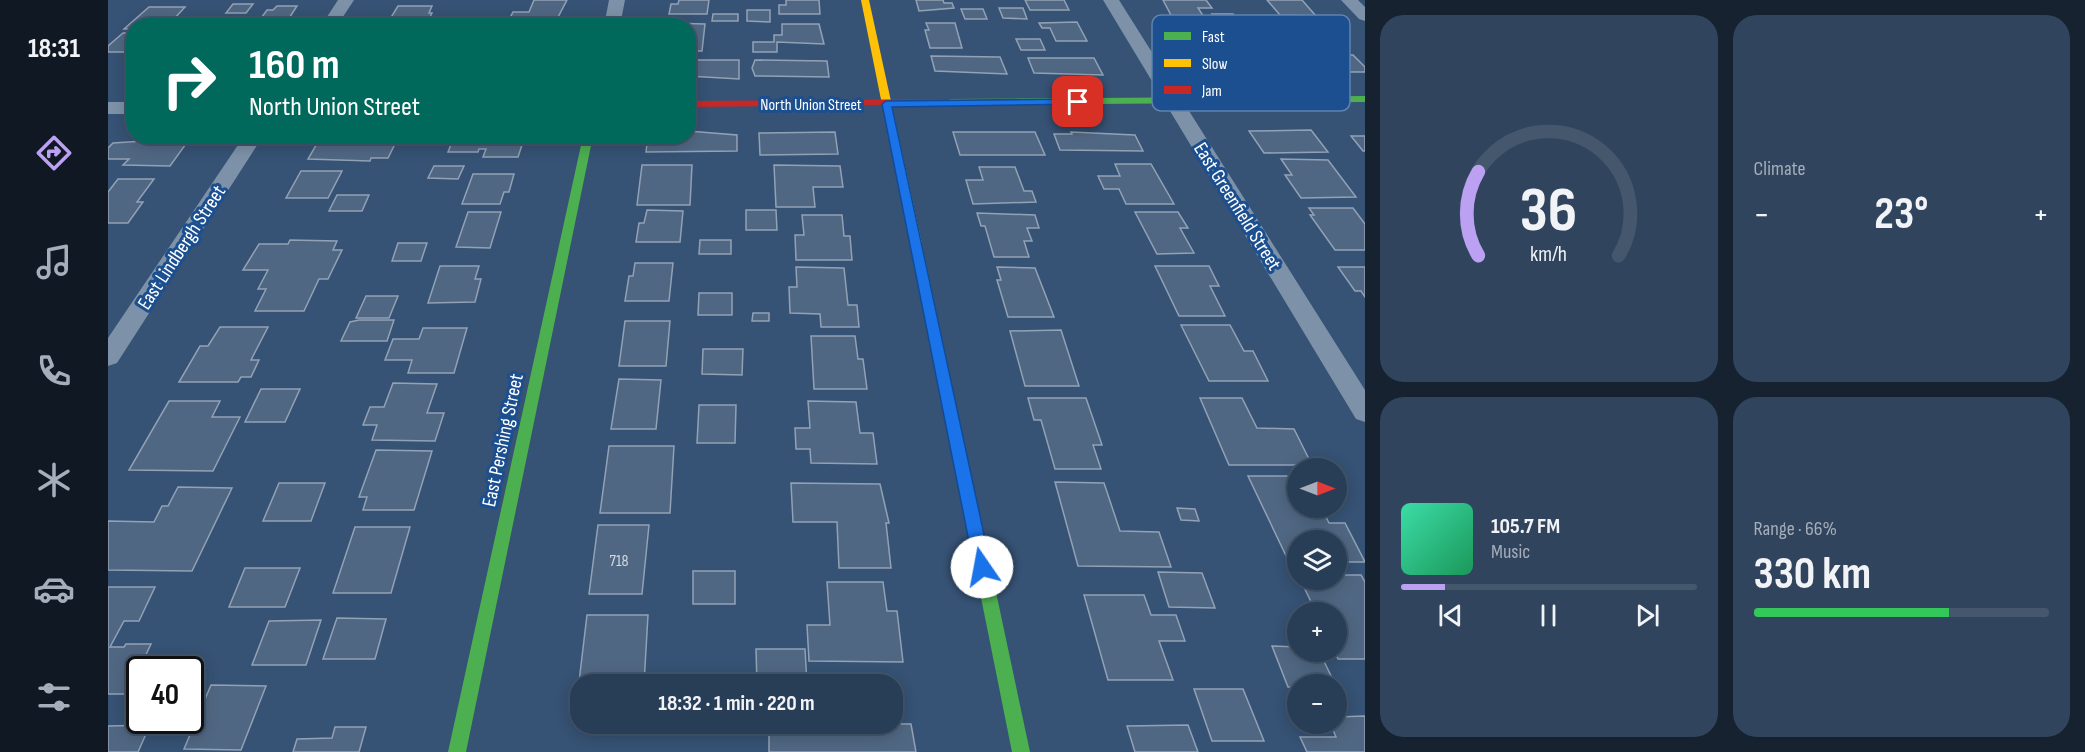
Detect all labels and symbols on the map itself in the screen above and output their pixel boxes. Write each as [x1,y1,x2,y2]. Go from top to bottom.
legend [1152,15,1350,111]
text: Fast [1202,28,1225,47]
text: Slow [1202,55,1227,74]
pin [1052,76,1103,127]
text: Jam [1201,82,1222,101]
street label: North Union Street [760,96,862,115]
street label: East Greenfield Street [1188,138,1286,275]
street label: East Lindbergh Street [133,181,231,314]
street label: East Pershing Street [477,371,529,509]
north arrow [1287,458,1347,518]
position arrow [950,535,1014,599]
house number: 718 [609,552,629,571]
speed limit sign: 40 [126,656,204,734]

